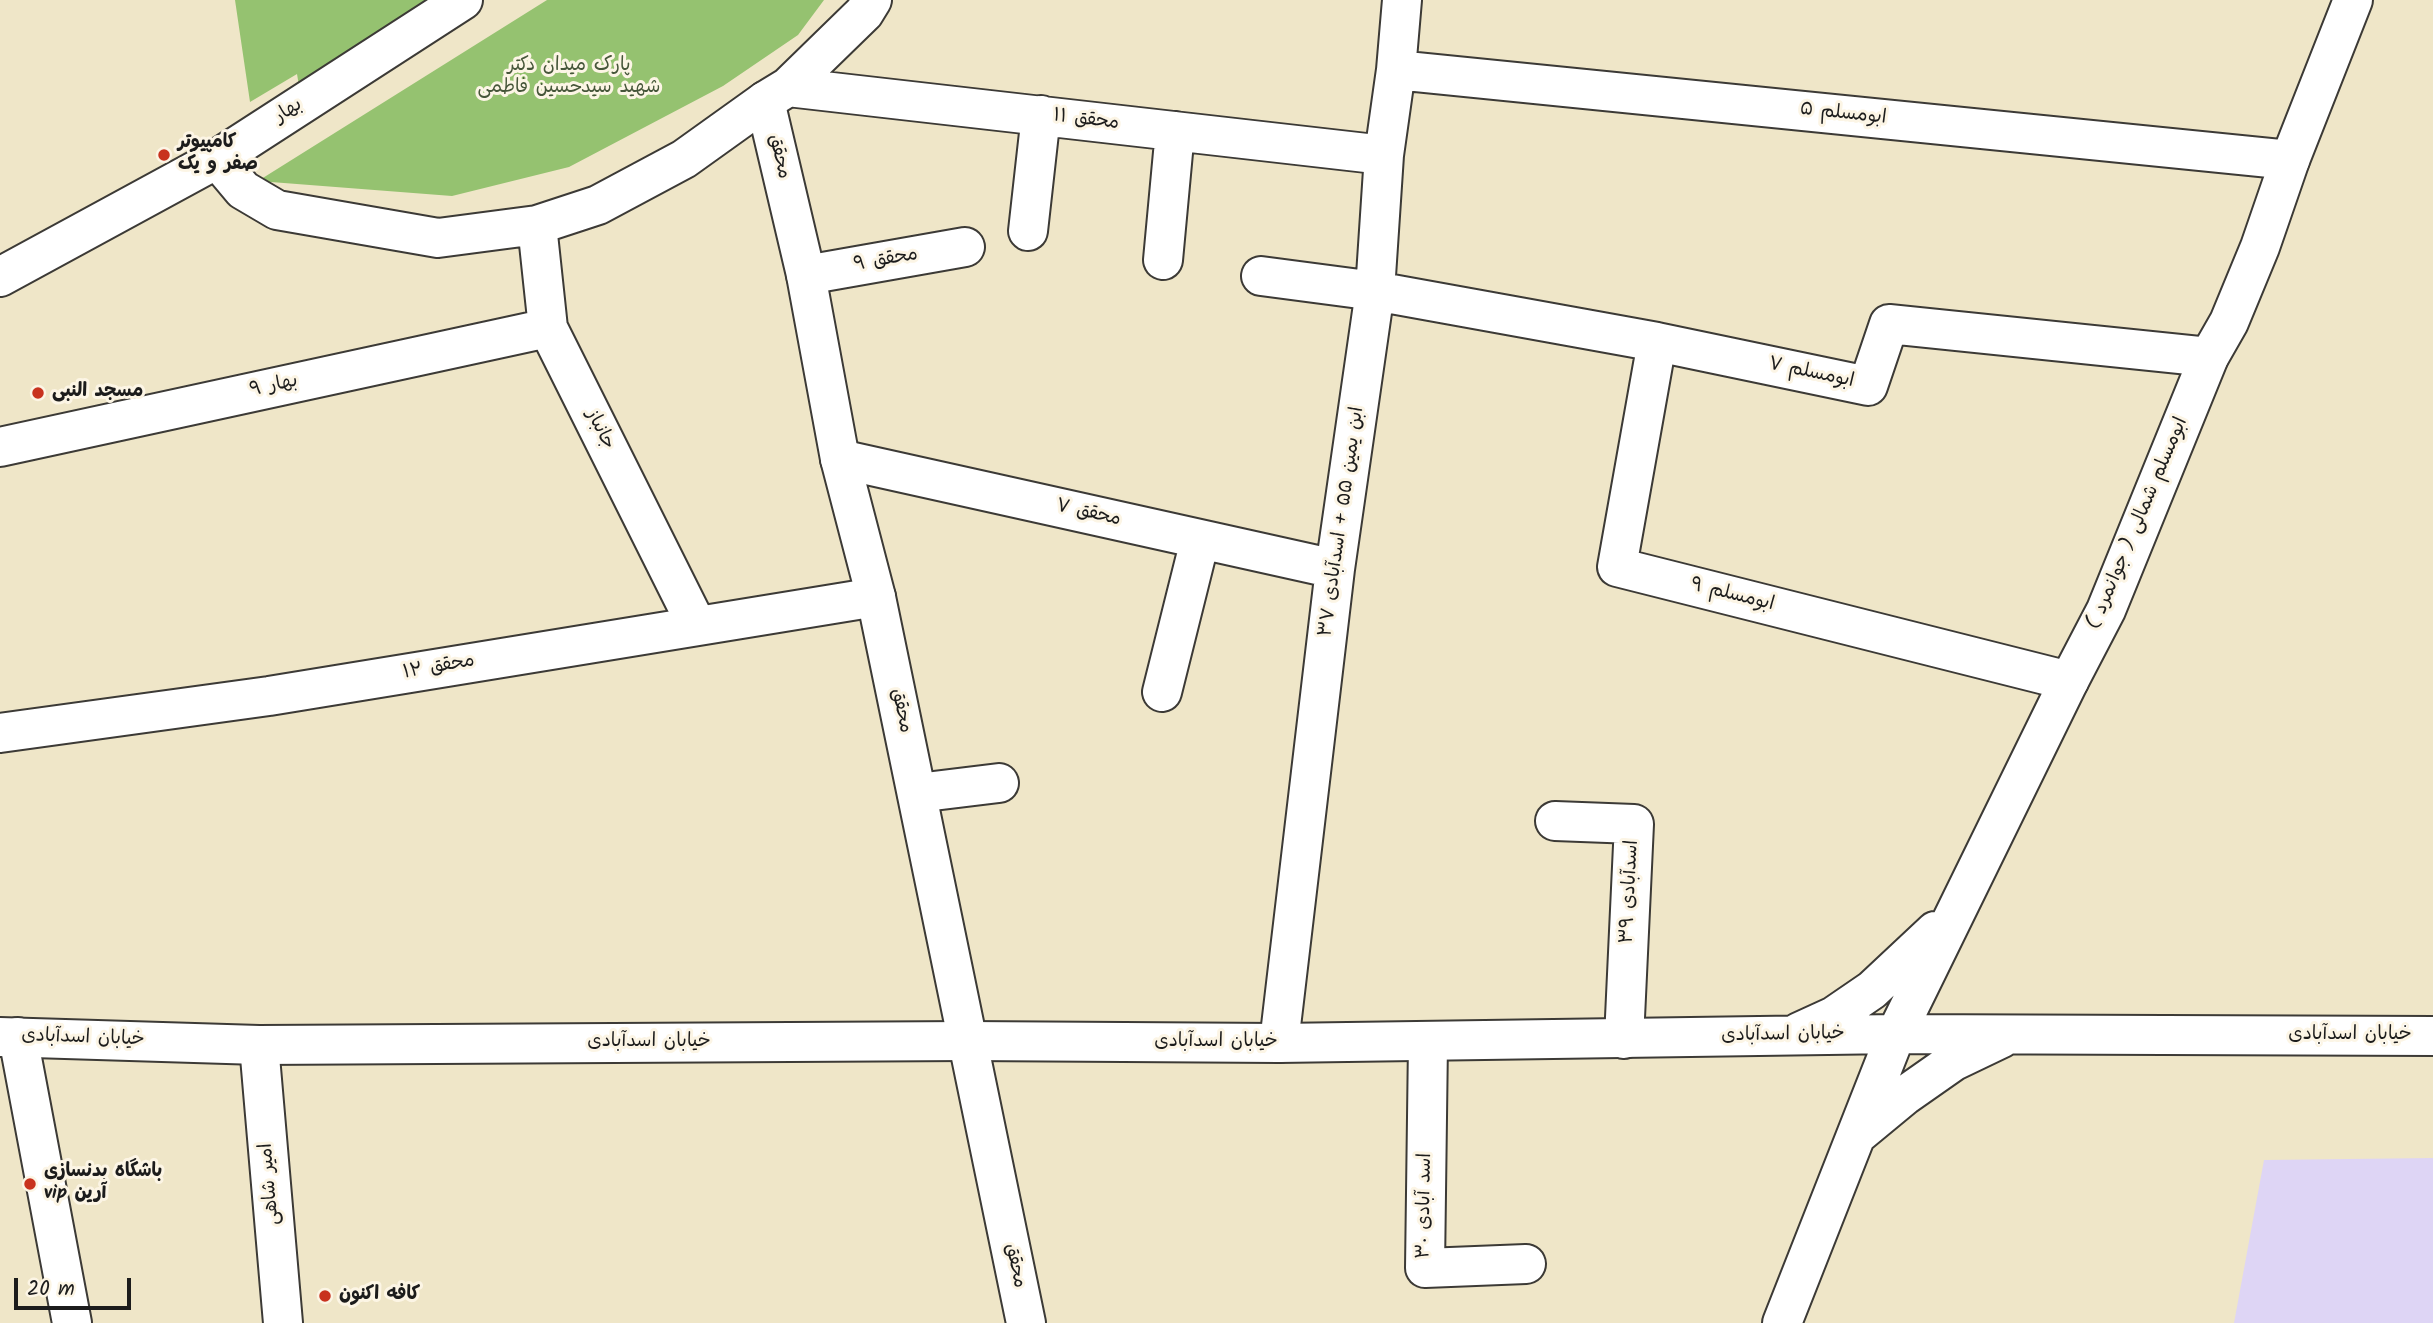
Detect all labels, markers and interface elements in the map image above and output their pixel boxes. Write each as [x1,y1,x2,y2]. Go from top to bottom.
park label: پارک میدان دکتر شهید سیدحسین فاطمی [478,56,660,100]
street label: بهار [271,95,307,129]
street label: ابومسلم ۵ [1799,99,1887,131]
street label: محقق ۱۱ [1052,106,1120,136]
place label: کامپیوتر صفر و یک [178,133,258,177]
street label: محقق [762,133,794,181]
marker: کامپیوتر صفر و یک [156,147,172,163]
street label: محقق ۹ [852,244,920,278]
street label: ابومسلم ۷ [1766,354,1856,394]
street label: بهار ۹ [248,371,300,403]
place label: مسجد النبی [52,382,143,404]
marker: مسجد النبی [30,385,46,401]
street label: جانباز [579,406,619,454]
street label: ابن یمین ۵۵ + اسدآبادی ۳۷ [1316,406,1370,638]
street label: ابومسلم شمالی ( جوانمرد ) [2084,415,2194,633]
street label: محقق ۷ [1053,495,1123,533]
street label: ابومسلم ۹ [1688,575,1776,617]
street label: محقق ۱۲ [401,650,477,686]
street label: محقق [884,687,916,735]
street label: اسدآبادی ۳۹ [1617,839,1645,945]
street label: خیابان اسدآبادی [1721,1024,1845,1048]
street label: خیابان اسدآبادی [21,1025,145,1053]
street label: خیابان اسدآبادی [2288,1025,2412,1047]
street label: خیابان اسدآبادی [587,1032,711,1054]
street label: خیابان اسدآبادی [1154,1032,1278,1054]
street label: امیر شاهی [256,1142,286,1226]
street label: اسد آبادی ۳۰ [1414,1153,1438,1259]
place label: باشگاه بدنسازی vip آرین [44,1162,162,1206]
marker: باشگاه بدنسازی vip آرین [22,1176,38,1192]
street label: محقق [998,1242,1030,1290]
scale bar [18,1264,135,1308]
text: 20 m [27,1273,75,1306]
place label: کافه اکنون [339,1285,420,1307]
marker: کافه اکنون [317,1288,333,1304]

